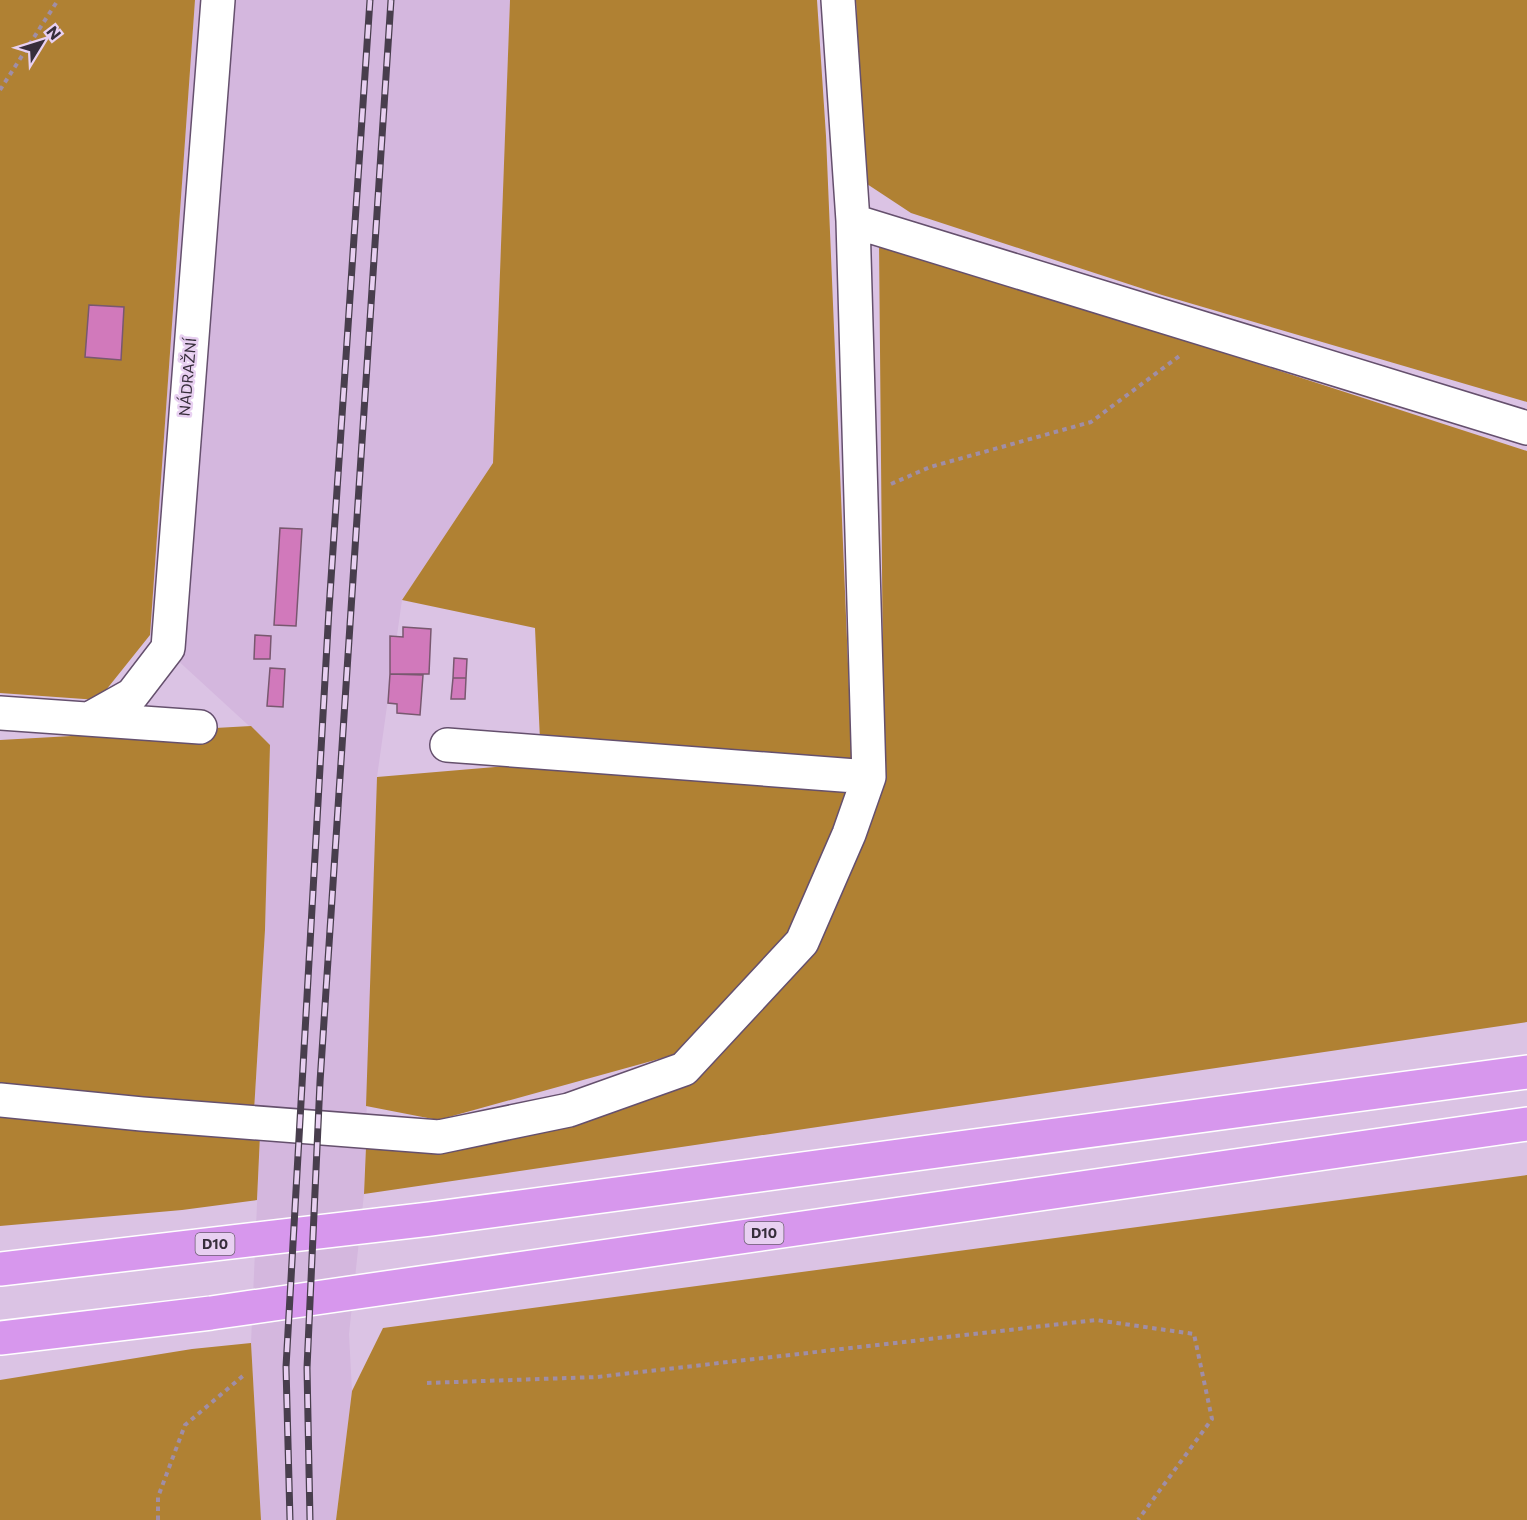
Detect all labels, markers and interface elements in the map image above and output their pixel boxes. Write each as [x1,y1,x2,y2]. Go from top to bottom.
north arrow [12,12,72,72]
text: N [43,22,65,43]
street label: NÁDRAŽNÍ [174,336,199,417]
road number: D10 [744,1222,783,1244]
road number: D10 [196,1233,234,1255]

